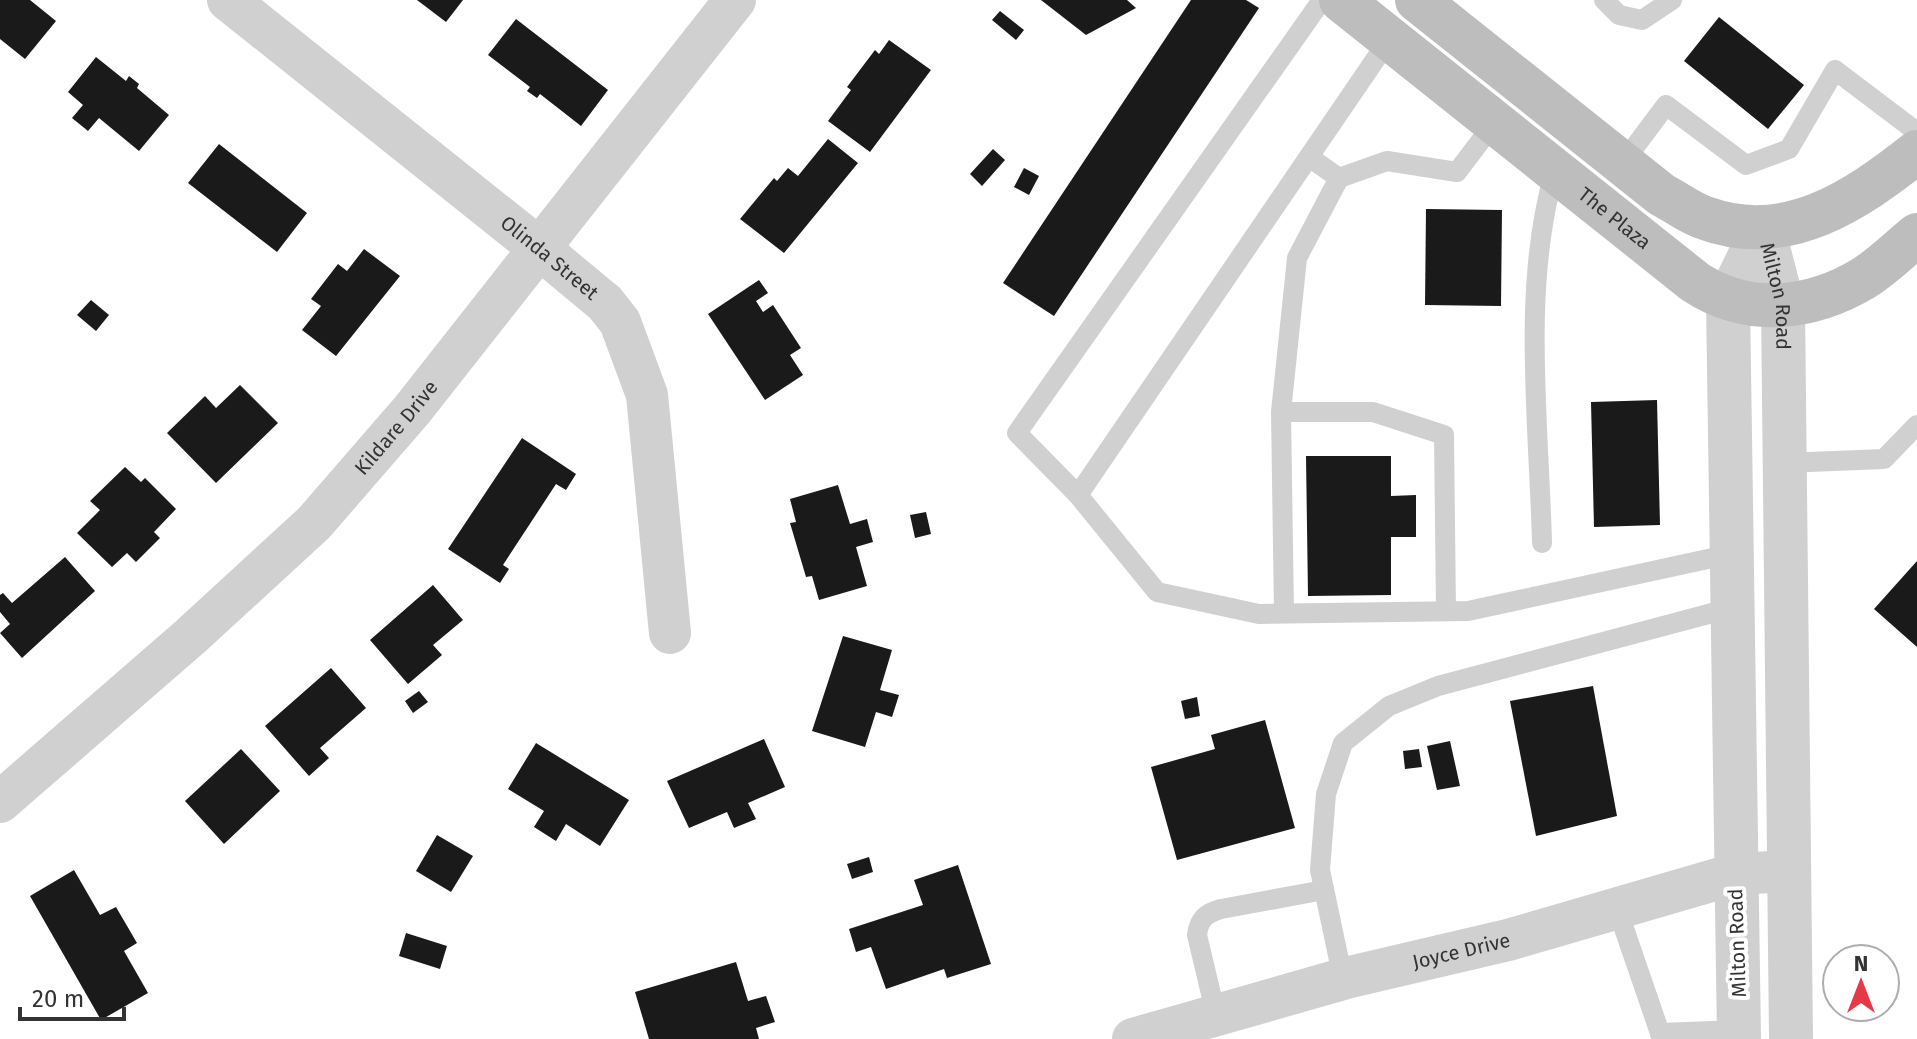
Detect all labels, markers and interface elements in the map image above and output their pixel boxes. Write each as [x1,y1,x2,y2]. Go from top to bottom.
street label: The Plaza [1574,182,1656,254]
street label: Olinda Street [496,210,604,305]
street label: Milton Road [1755,240,1795,350]
street label: Kildare Drive [349,375,443,480]
street label: Milton Road [1723,888,1751,998]
street label: Joyce Drive [1410,928,1513,974]
north arrow [1821,943,1901,1023]
text: N [1854,950,1868,977]
scale bar [20,971,124,1021]
text: 20 m [32,985,84,1013]

